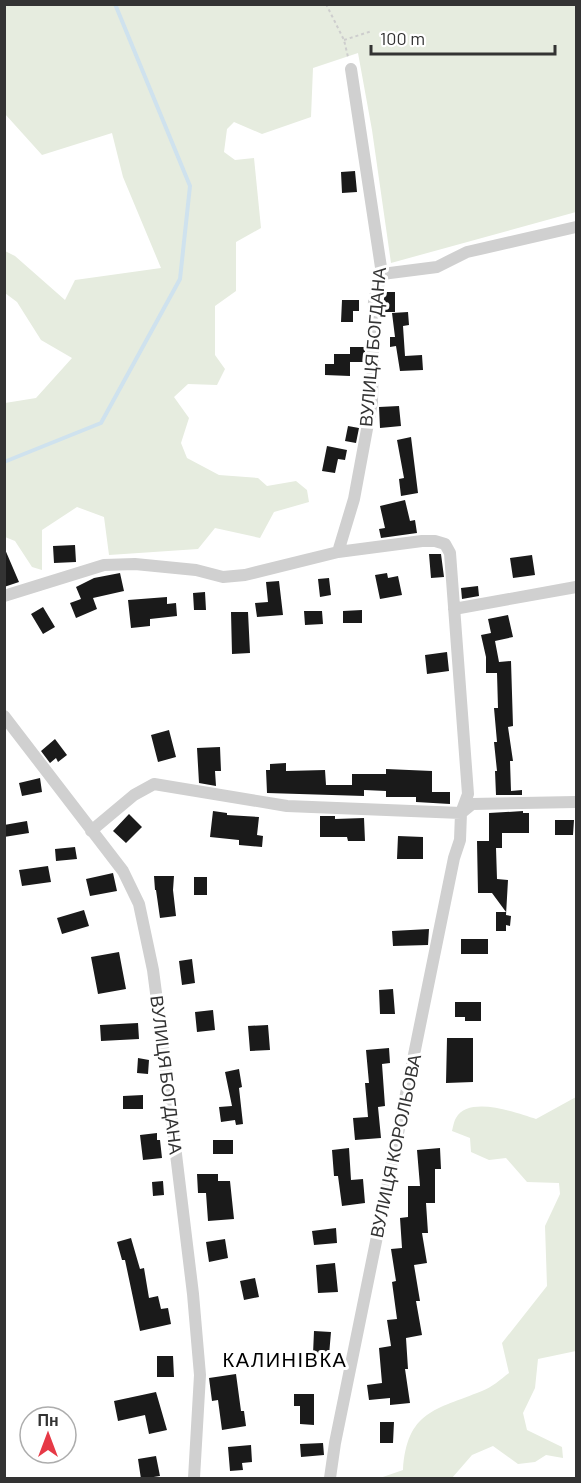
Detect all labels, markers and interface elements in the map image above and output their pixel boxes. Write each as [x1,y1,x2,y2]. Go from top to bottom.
scale bar [371,18,556,56]
text: 100 m [380,27,425,49]
street label: ВУЛИЦЯ БОГДАНА [354,266,390,428]
street label: ВУЛИЦЯ БОГДАНА [146,994,188,1156]
street label: ВУЛИЦЯ КОРОЛЬОВА [365,1052,425,1240]
district label: КАЛИНІВКА [223,1347,347,1371]
north arrow [18,1405,78,1465]
text: Пн [37,1410,59,1429]

